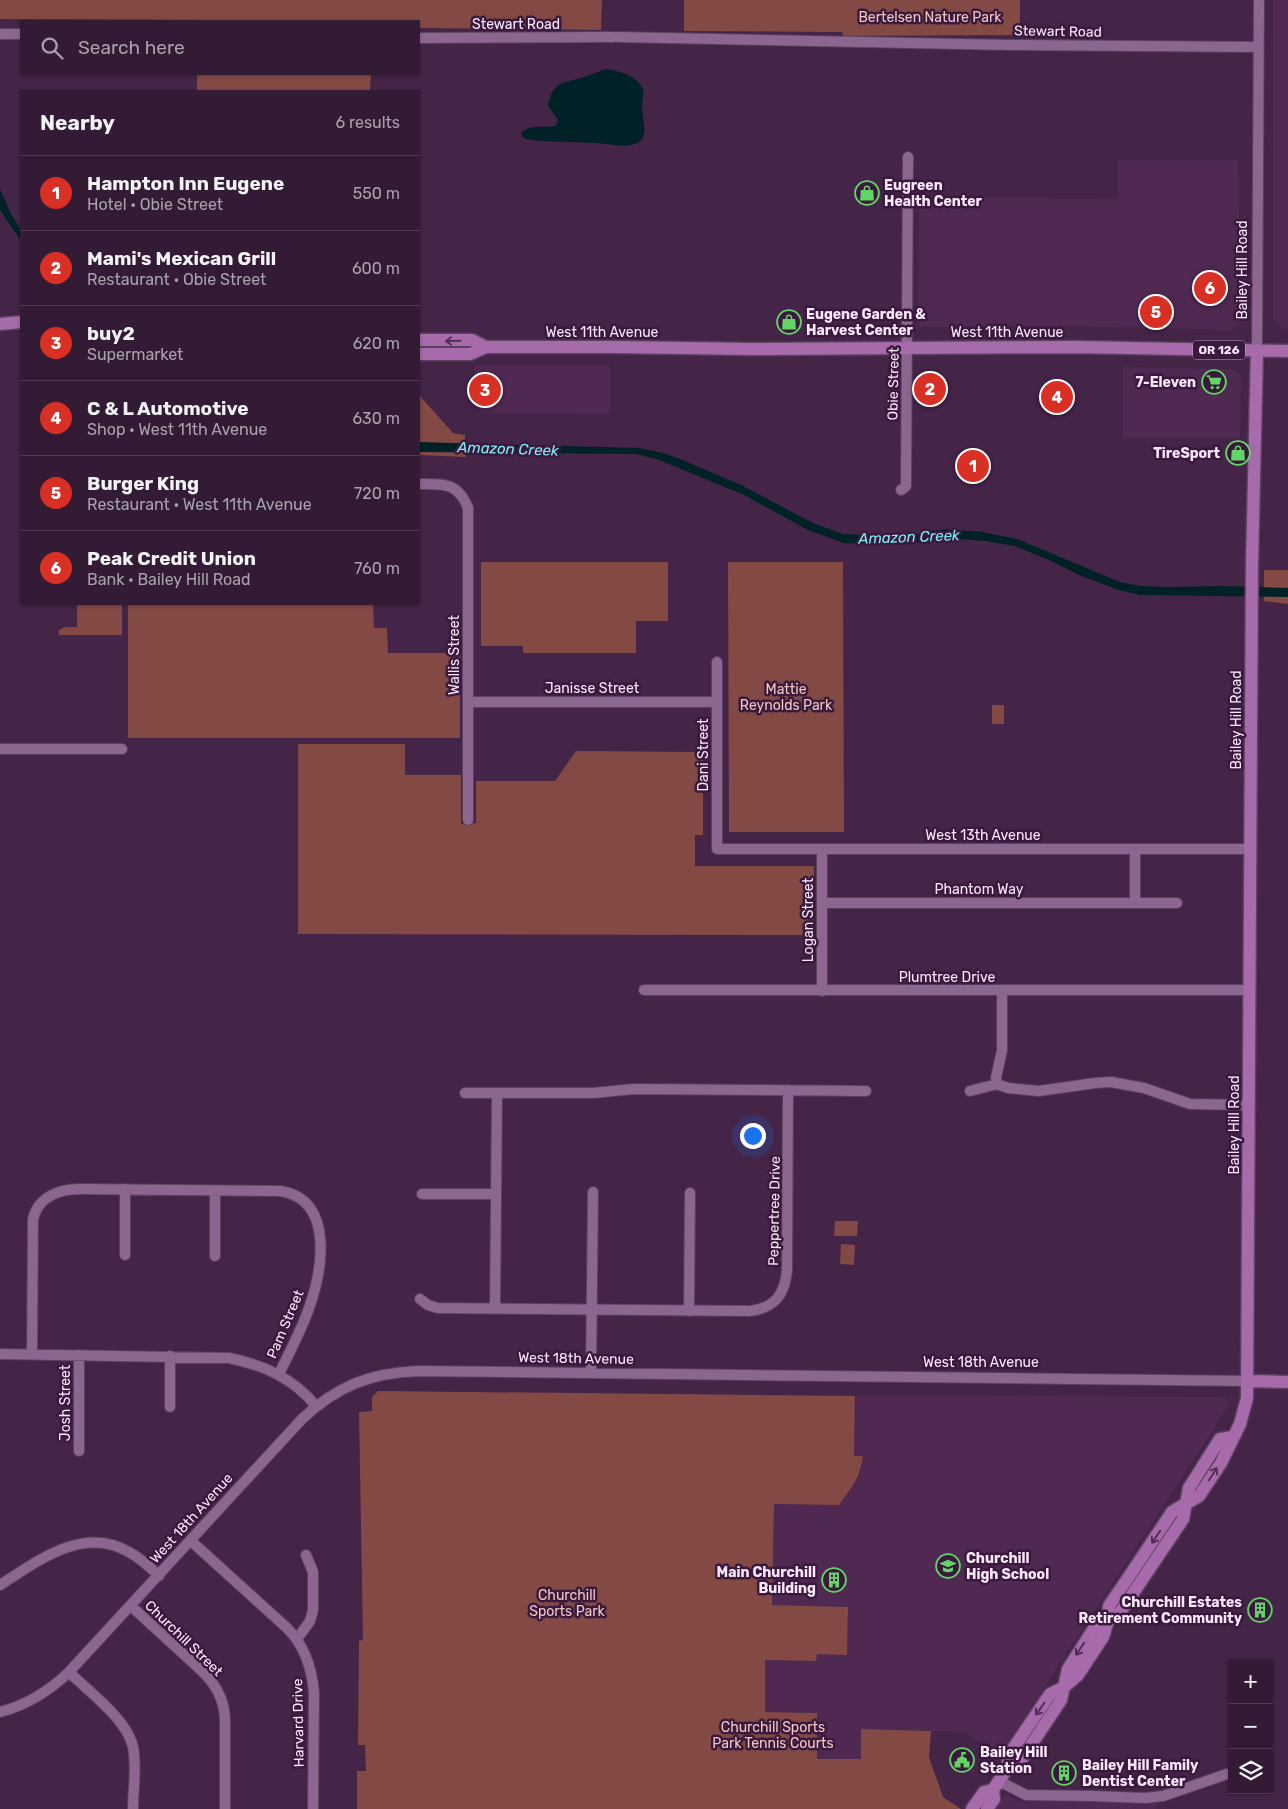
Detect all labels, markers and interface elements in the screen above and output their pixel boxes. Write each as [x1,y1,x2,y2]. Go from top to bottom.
park label: Bertelsen Nature Park [859,9,1002,26]
street label: Stewart Road [472,16,560,33]
search box [20,20,420,75]
street label: Stewart Road [1014,22,1102,41]
icon: search [38,34,66,62]
text: Search here [78,36,185,59]
text: Nearby [40,110,115,135]
text: 6 results [335,113,400,132]
text: Hampton Inn Eugene [87,172,284,195]
place label: Eugreen Health Center [884,177,983,210]
shop icon: Eugreen Health Center [854,180,880,206]
text: 1 [52,184,60,203]
text: 550 m [353,184,400,203]
text: Hotel · Obie Street [87,195,223,214]
street label: Bailey Hill Road [1234,220,1251,320]
text: Mami's Mexican Grill [87,247,276,270]
text: 2 [51,259,61,278]
text: 600 m [352,259,400,278]
pin: 6 [1194,269,1226,307]
text: Restaurant · Obie Street [87,270,266,289]
pin: 5 [1140,293,1172,331]
place label: Eugene Garden & Harvest Center [806,306,926,339]
shop icon: Eugene Garden & Harvest Center [776,309,802,335]
text: buy2 [87,322,135,345]
street label: West 11th Avenue [546,324,659,341]
street label: West 11th Avenue [951,324,1064,341]
text: 3 [51,334,61,353]
text: 620 m [353,334,400,353]
one-way arrow [446,336,462,346]
road number: OR 126 [1193,340,1245,360]
text: Supermarket [87,345,183,364]
street label: Obie Street [884,347,903,421]
supermarket icon: 7-Eleven [1201,369,1227,395]
pin: 2 [914,370,946,408]
pin: 3 [469,371,501,409]
place label: 7-Eleven [1135,374,1196,391]
pin: 4 [1041,378,1073,416]
text: C & L Automotive [87,397,249,420]
text: 4 [51,409,61,428]
text: 630 m [352,409,400,428]
text: Shop · West 11th Avenue [87,420,267,439]
water label: Amazon Creek [456,438,559,460]
shop icon: TireSport [1225,440,1251,466]
place label: TireSport [1153,445,1220,462]
pin: 1 [957,447,989,485]
text: Burger King [87,472,199,495]
text: 5 [51,484,61,503]
text: 720 m [354,484,400,503]
text: Restaurant · West 11th Avenue [87,495,312,514]
water label: Amazon Creek [857,526,960,548]
text: Peak Credit Union [87,547,256,570]
text: 6 [51,559,61,578]
text: 760 m [354,559,400,578]
text: Bank · Bailey Hill Road [87,570,251,589]
street label: Wallis Street [446,615,463,695]
street label: Bailey Hill Road [1228,670,1245,770]
street label: Janisse Street [545,680,640,697]
park label: Mattie Reynolds Park [740,681,833,714]
street label: Dani Street [695,718,712,792]
street label: West 13th Avenue [925,827,1041,844]
street label: Logan Street [800,877,817,962]
street label: Phantom Way [935,881,1024,898]
street label: Plumtree Drive [899,969,995,986]
street label: Bailey Hill Road [1226,1075,1243,1175]
your location [740,1123,766,1149]
street label: Peppertree Drive [765,1156,784,1266]
street label: Pam Street [263,1287,308,1361]
street label: West 18th Avenue [518,1349,634,1368]
street label: West 18th Avenue [923,1354,1039,1371]
street label: Josh Street [57,1364,74,1441]
one-way arrow [1208,1467,1219,1481]
street label: West 18th Avenue [146,1470,237,1567]
one-way arrow [1151,1530,1161,1544]
place label: Churchill High School [966,1550,1049,1583]
school or university icon: Churchill High School [935,1553,961,1579]
place label: Main Churchill Building [717,1564,816,1597]
building icon: Main Churchill Building [821,1567,847,1593]
park label: Churchill Sports Park [529,1587,606,1620]
place label: Churchill Estates Retirement Community [1078,1594,1243,1627]
street label: Churchill Street [141,1597,227,1680]
building icon: Churchill Estates Retirement Community [1247,1597,1273,1623]
one-way arrow [1075,1642,1085,1656]
map controls [1228,1659,1273,1794]
button: + [1228,1659,1273,1704]
street label: Harvard Drive [289,1678,308,1768]
one-way arrow [1035,1702,1045,1716]
button: − [1228,1704,1273,1749]
park label: Churchill Sports Park Tennis Courts [712,1719,834,1752]
place label: Bailey Hill Station [980,1744,1048,1777]
public building icon: Bailey Hill Station [949,1747,975,1773]
button: layers [1228,1749,1273,1794]
place label: Bailey Hill Family Dentist Center [1082,1757,1199,1790]
building icon: Bailey Hill Family Dentist Center [1051,1760,1077,1786]

